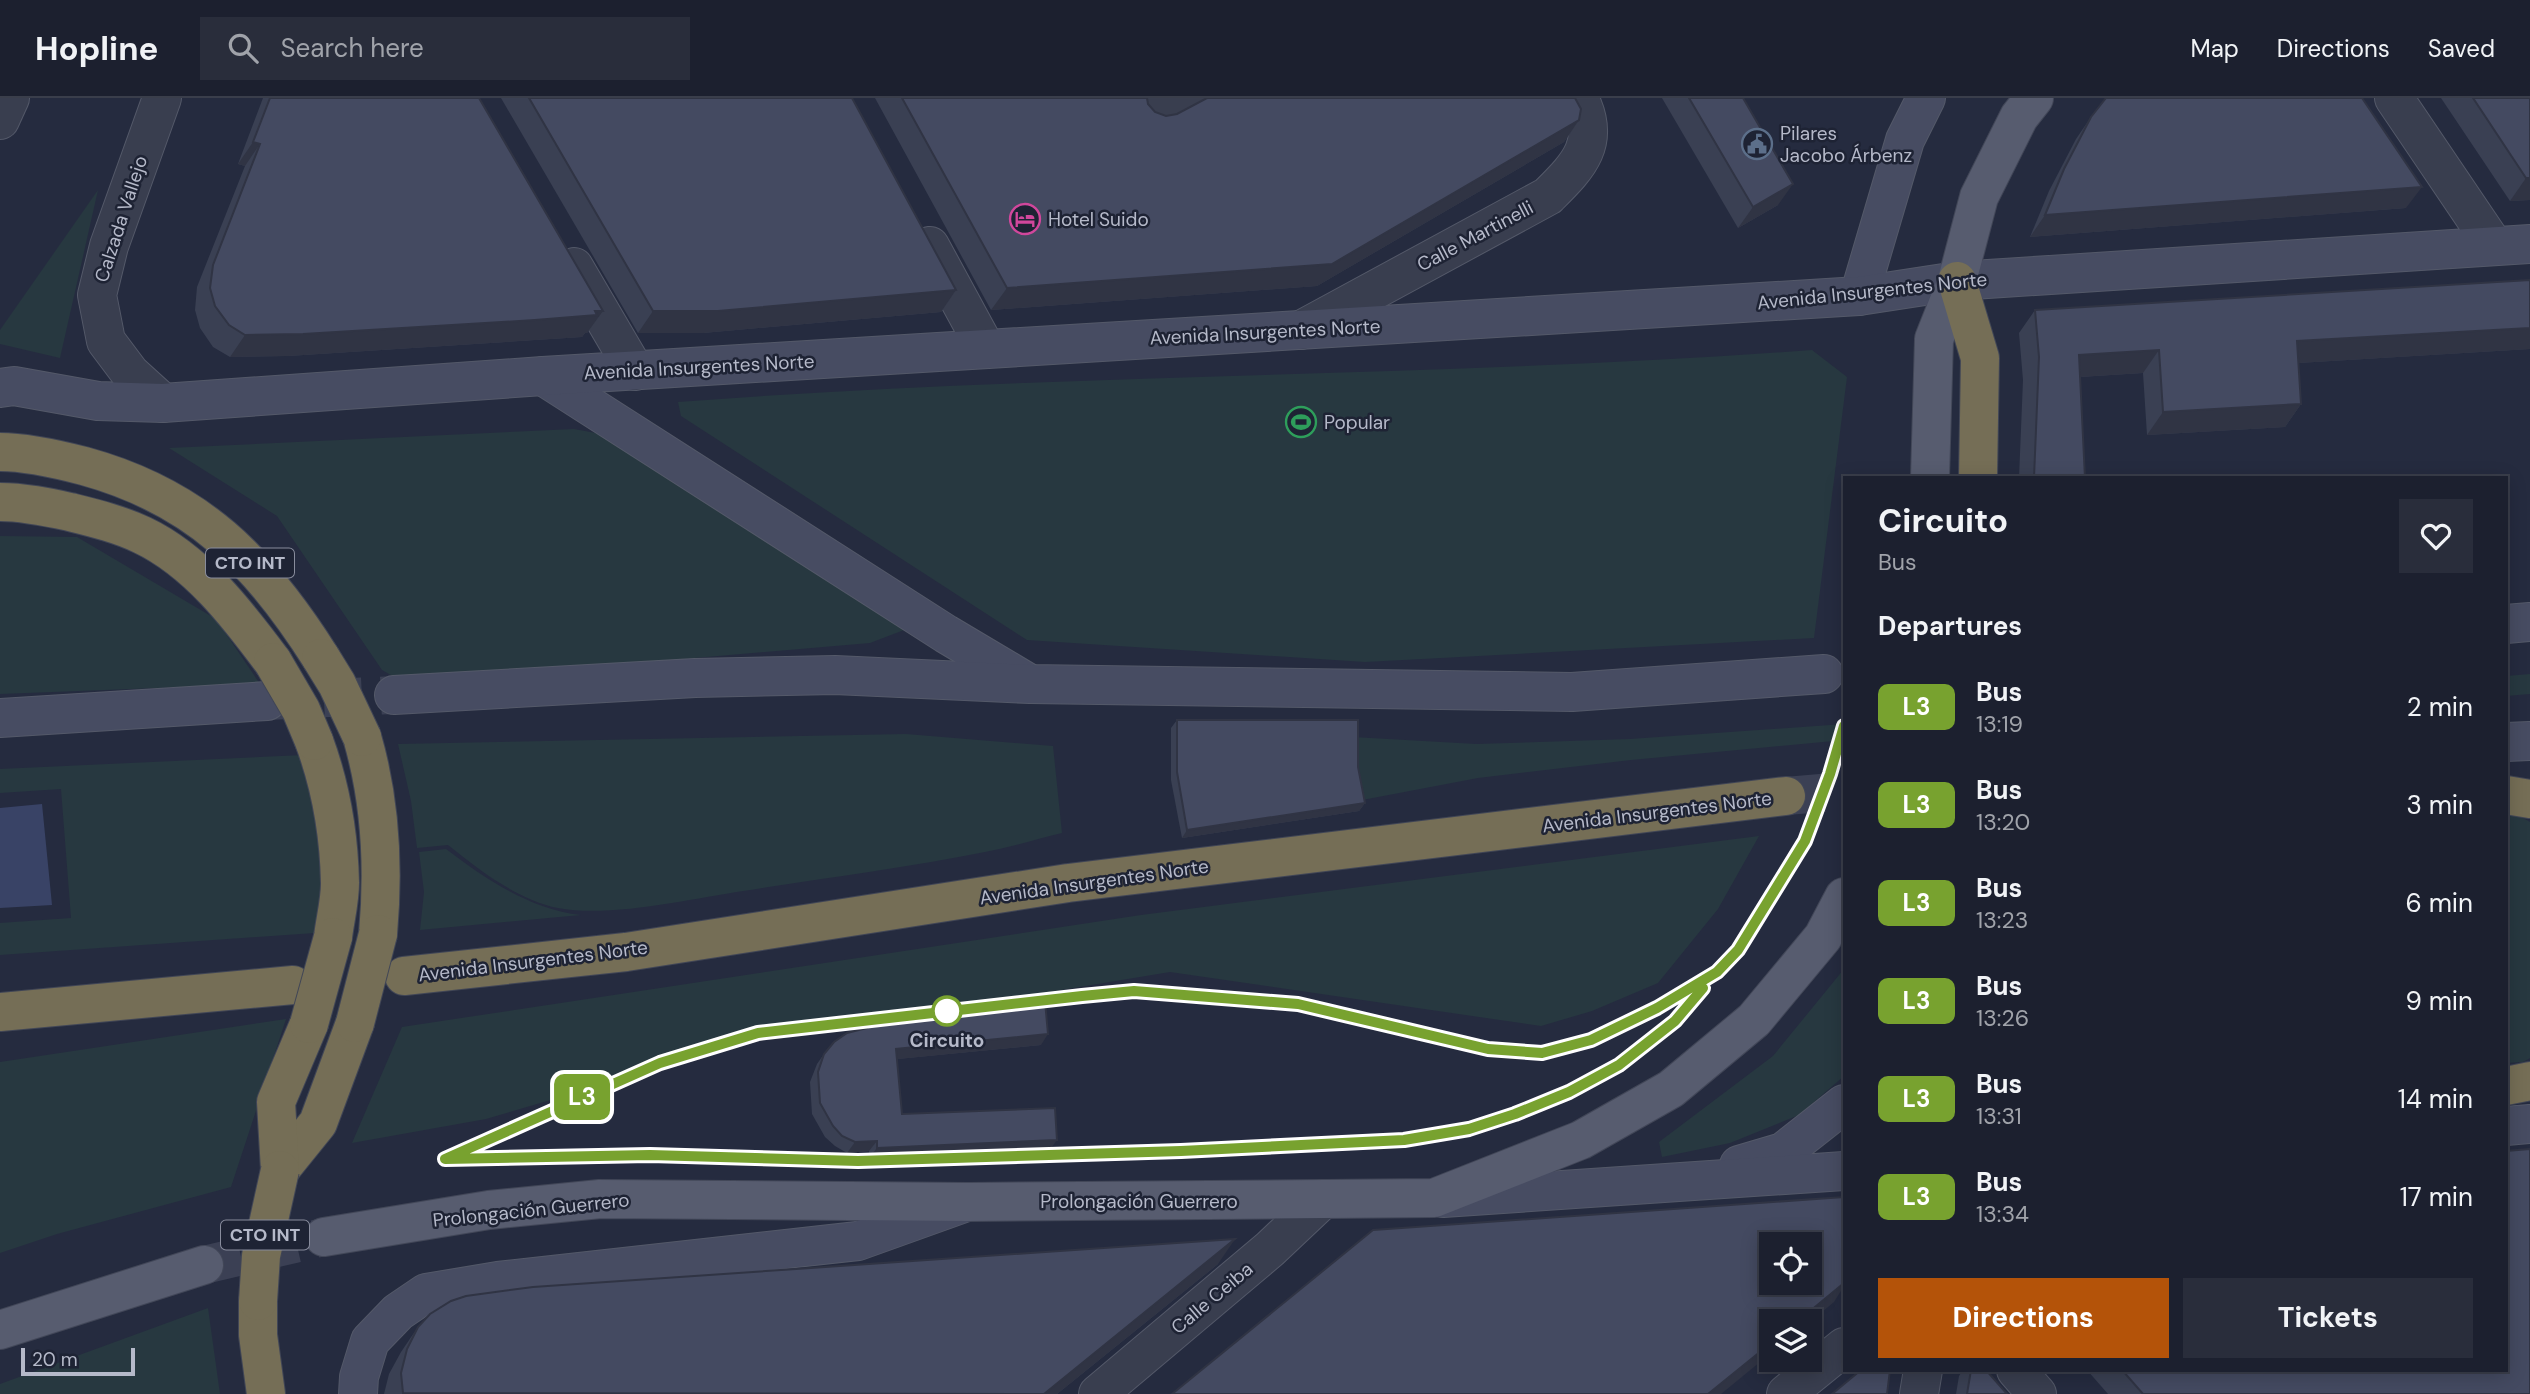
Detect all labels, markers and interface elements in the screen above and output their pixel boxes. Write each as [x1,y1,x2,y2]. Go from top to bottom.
search box [200,17,690,80]
text: Hopline [35,27,158,70]
icon: search [224,29,262,67]
text: Search here [280,31,424,65]
text: Map [2191,33,2239,64]
text: Directions [2277,33,2390,64]
text: Saved [2428,33,2495,64]
place label: Pilares Jacobo Árbenz [1780,121,1912,168]
public building icon: Pilares Jacobo Árbenz [1740,127,1774,161]
street label: Calzada Vallejo [89,153,153,285]
street label: Calle Martinelli [1412,195,1538,277]
hotel icon: Hotel Suido [1008,202,1042,236]
place label: Hotel Suido [1048,207,1149,232]
street label: Avenida Insurgentes Norte [1756,266,1988,316]
street label: Avenida Insurgentes Norte [1149,313,1381,351]
street label: Avenida Insurgentes Norte [583,348,815,386]
sports icon: Popular [1284,405,1318,439]
place label: Popular [1324,410,1390,435]
text: Circuito [1878,499,2008,542]
button: heart [2399,499,2473,573]
text: Bus [1878,547,1917,577]
road number: CTO INT [206,548,294,578]
text: Departures [1878,609,2022,643]
text: Bus [1976,675,2022,709]
text: 2 min [2407,690,2473,724]
text: L3 [1903,691,1930,722]
text: 13:19 [1976,709,2023,739]
text: Bus [1976,773,2022,807]
street label: Avenida Insurgentes Norte [1541,786,1773,838]
text: 3 min [2406,788,2473,822]
text: L3 [1903,789,1930,820]
text: 13:20 [1976,807,2030,837]
street label: Avenida Insurgentes Norte [978,854,1210,910]
text: Bus [1976,871,2022,905]
text: 6 min [2405,886,2473,920]
text: L3 [1903,887,1930,918]
text: 13:23 [1976,905,2028,935]
street label: Avenida Insurgentes Norte [417,935,649,987]
text: Bus [1976,969,2022,1003]
text: 9 min [2405,984,2473,1018]
text: L3 [1903,985,1930,1016]
marker: Circuito [932,996,962,1026]
text: 13:26 [1976,1003,2029,1033]
place label: Circuito [910,1028,984,1053]
text: Bus [1976,1067,2022,1101]
line badge: L3 [550,1074,614,1120]
text: L3 [568,1081,596,1112]
text: 14 min [2398,1082,2473,1116]
text: L3 [1903,1083,1930,1114]
text: 13:31 [1976,1101,2022,1131]
text: Bus [1976,1165,2022,1199]
text: 17 min [2400,1180,2473,1214]
text: L3 [1903,1181,1930,1212]
street label: Prolongación Guerrero [431,1187,631,1233]
street label: Prolongación Guerrero [1040,1189,1238,1214]
text: 13:34 [1976,1199,2029,1229]
road number: CTO INT [221,1220,309,1250]
map controls [1759,1232,1822,1372]
button: locate [1759,1232,1822,1295]
street label: Calle Ceiba [1166,1256,1258,1340]
button: Directions [1878,1278,2169,1358]
button: Tickets [2183,1278,2473,1358]
button: layers [1759,1309,1822,1372]
scale bar [21,1345,135,1377]
text: 20 m [32,1347,78,1372]

